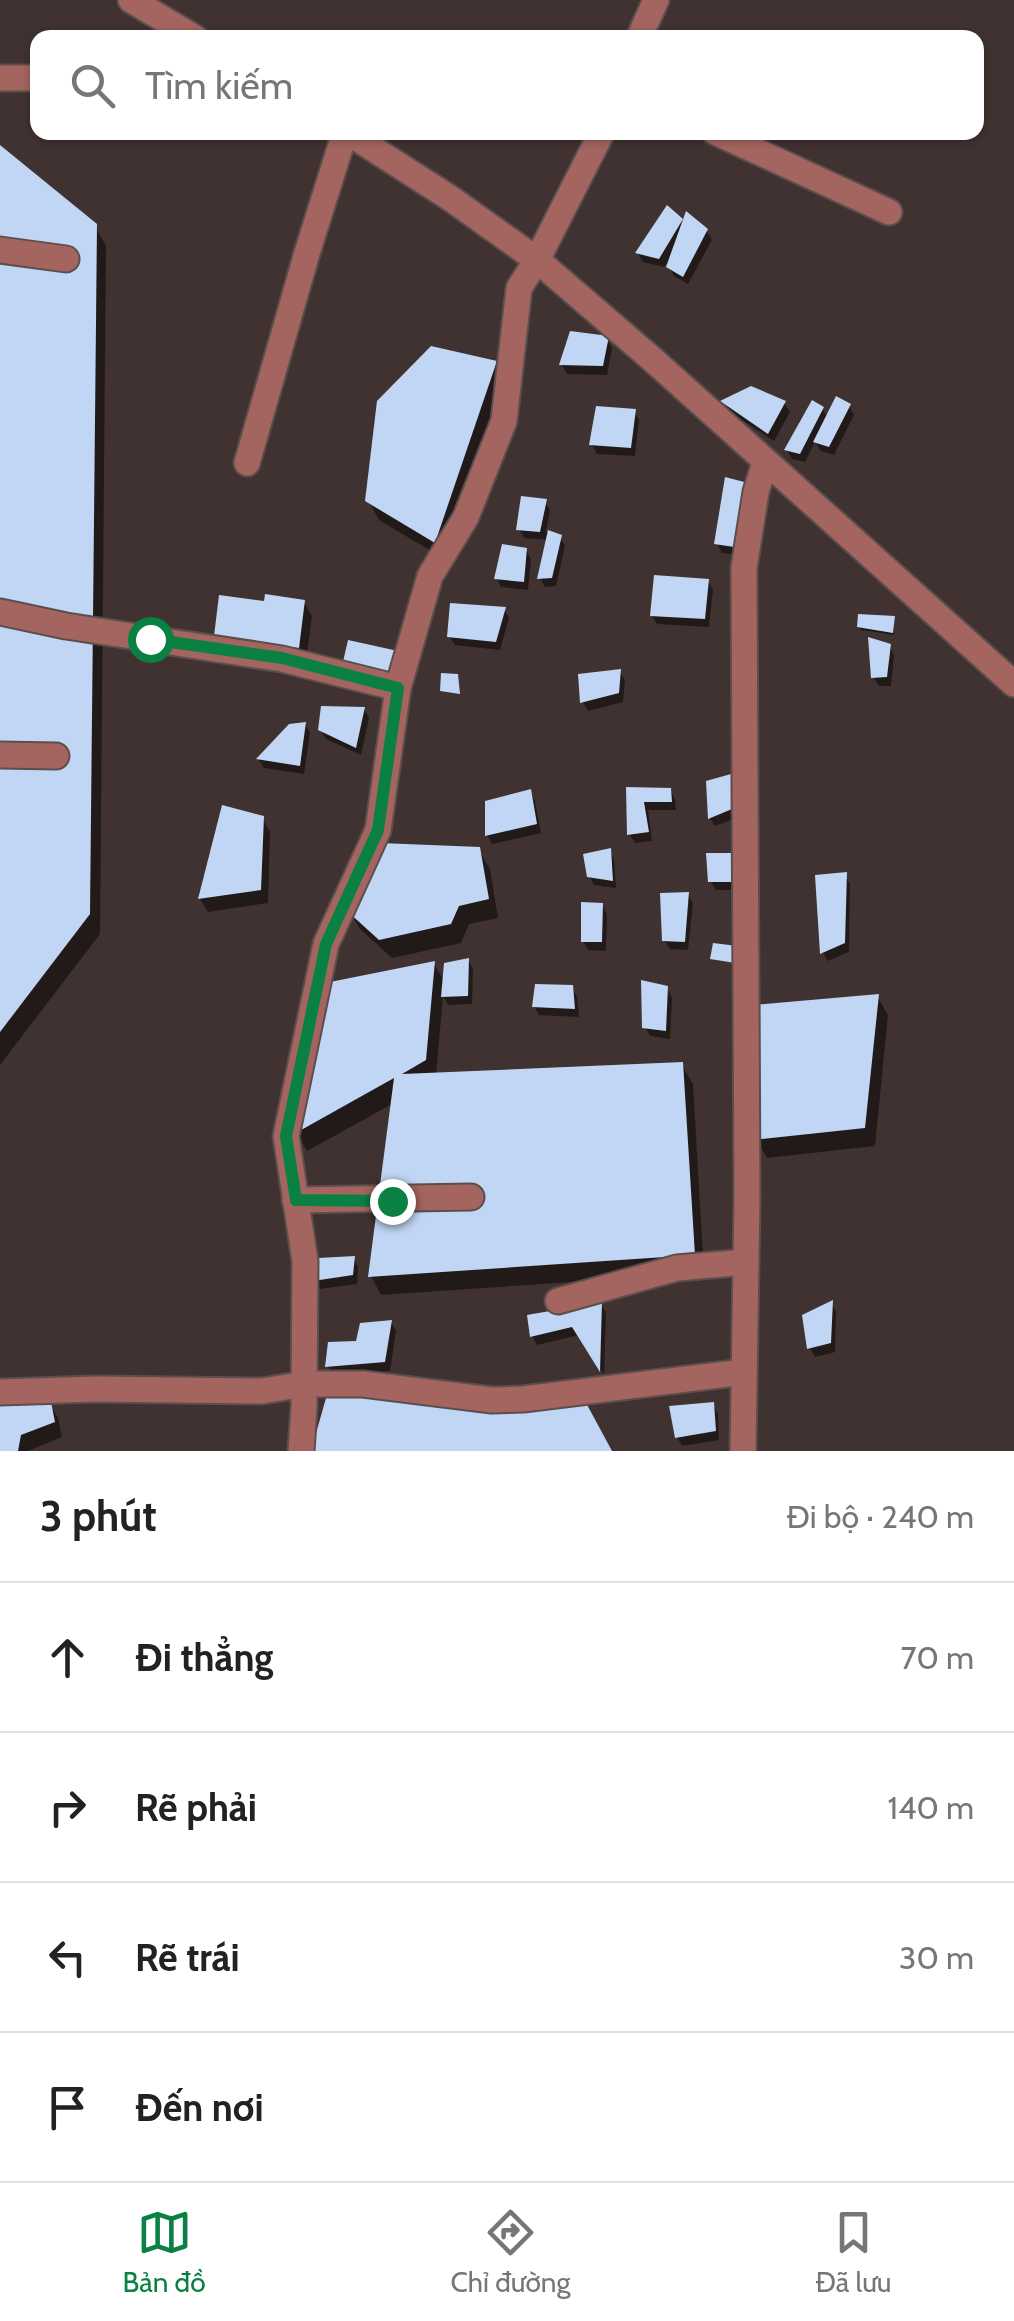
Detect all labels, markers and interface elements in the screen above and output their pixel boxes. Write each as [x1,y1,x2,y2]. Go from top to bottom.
search box [30,30,984,140]
icon: search [65,58,120,113]
text: Tìm kiếm [145,62,293,109]
route start [128,617,174,663]
route end [370,1179,416,1225]
text: 3 phút [40,1490,157,1542]
text: Đi bộ · 240 m [786,1497,974,1536]
icon: ahead [40,1630,95,1685]
text: Đi thẳng [135,1634,273,1681]
text: 70 m [901,1638,974,1677]
icon: right [40,1780,95,1835]
text: Rẽ phải [135,1784,257,1831]
text: 140 m [887,1788,974,1827]
icon: left [40,1930,95,1985]
text: Rẽ trái [135,1934,240,1981]
text: 30 m [899,1938,974,1977]
icon: arrive [40,2080,95,2135]
text: Đến nơi [135,2084,264,2131]
tab: Bản đồ [122,2205,206,2299]
tab: Chỉ đường [451,2205,570,2299]
tab: Đã lưu [815,2205,892,2299]

